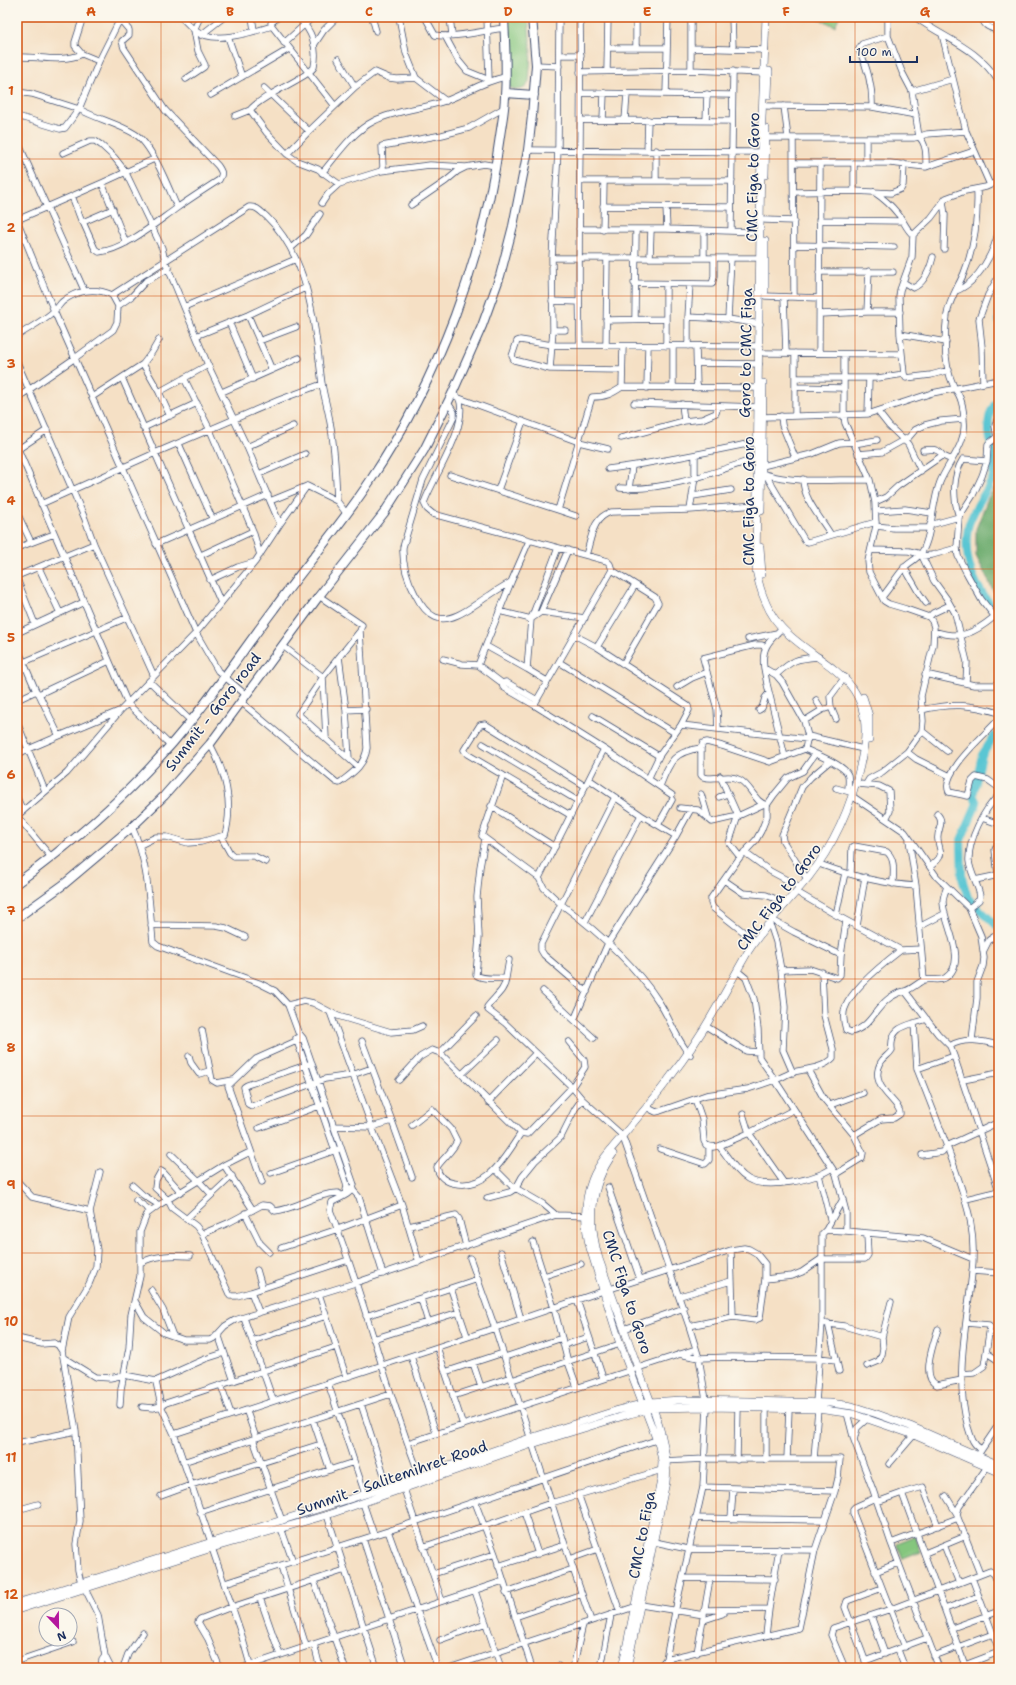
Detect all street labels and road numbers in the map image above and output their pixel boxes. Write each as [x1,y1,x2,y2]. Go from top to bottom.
street label: CMC Figa to Goro [742,112,764,242]
street label: Goro to CMC Figa [735,287,757,418]
street label: CMC Figa to Goro [739,436,759,566]
street label: Summit - Goro road [160,648,266,775]
street label: CMC Figa to Goro [732,839,826,955]
street label: CMC Figa to Goro [597,1227,657,1357]
street label: Summit - Salitemihret Road [294,1436,491,1520]
street label: CMC to Figa [624,1489,660,1581]

